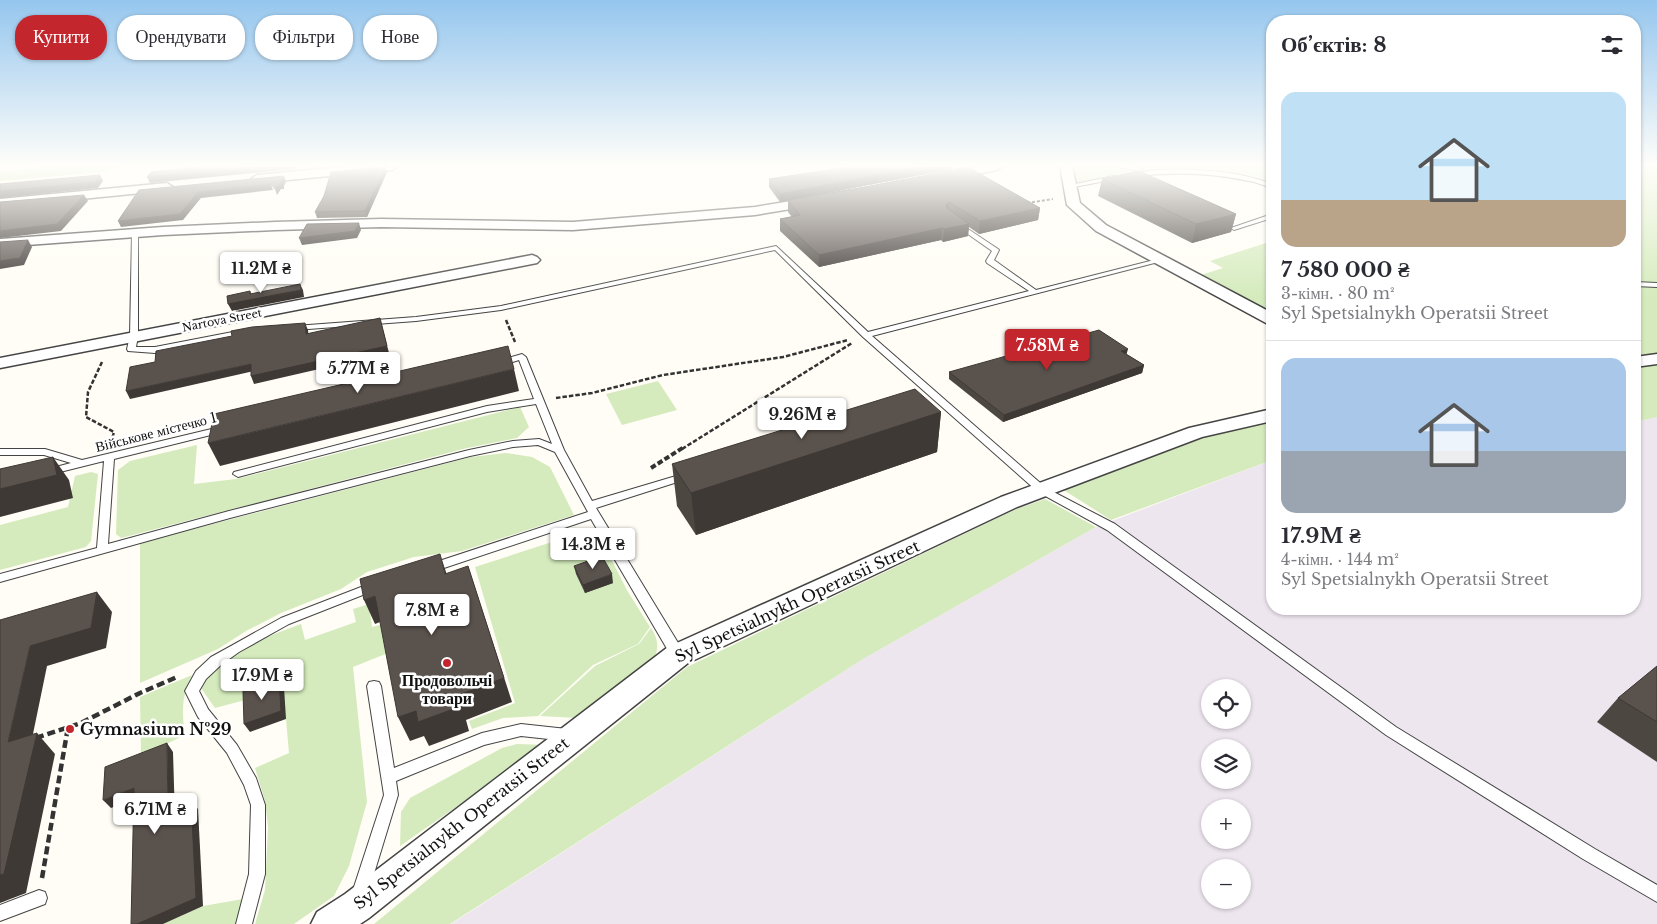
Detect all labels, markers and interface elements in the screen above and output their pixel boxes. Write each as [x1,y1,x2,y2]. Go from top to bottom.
chip: Купити [15,15,107,60]
chip: Орендувати [117,15,245,60]
chip: Фільтри [255,15,353,60]
chip: Нове [363,15,437,60]
icon: filters [1598,31,1626,59]
text: Об’єктів: 8 [1281,32,1386,58]
icon: home [1409,125,1499,215]
pin: 11.2M ₴ [215,252,307,294]
text: 7 580 000 ₴ [1281,257,1410,283]
text: 11.2M ₴ [231,258,291,278]
text: 3-кімн. · 80 m² [1281,283,1395,303]
text: Syl Spetsialnykh Operatsii Street [1281,303,1549,323]
street label: Nartova Street [181,305,264,335]
pin: 7.58M ₴ [1001,328,1093,371]
text: 7.58M ₴ [1016,335,1078,355]
pin: 5.77M ₴ [312,352,404,394]
text: 5.77M ₴ [327,358,389,378]
icon: home [1409,390,1499,480]
pin: 9.26M ₴ [756,398,848,440]
text: 9.26M ₴ [768,404,836,424]
street label: Військове містечко 1 [93,408,219,456]
text: 17.9M ₴ [1281,523,1361,549]
pin: 14.3M ₴ [547,528,639,570]
text: 14.3M ₴ [561,534,625,554]
street label: Syl Spetsialnykh Operatsii Street [671,535,923,667]
text: 4-кімн. · 144 m² [1281,549,1399,569]
text: Syl Spetsialnykh Operatsii Street [1281,569,1549,589]
pin: 7.8M ₴ [391,594,473,636]
text: 7.8M ₴ [405,600,459,620]
marker: Продовольчі товари [441,657,453,669]
pin: 17.9M ₴ [216,658,308,701]
text: 17.9M ₴ [232,665,292,685]
place label: Продовольчі товари [402,670,493,708]
map controls [1201,679,1251,909]
button: locate [1201,679,1251,729]
place label: Gymnasium №29 [80,719,232,739]
marker: Gymnasium №29 [64,723,76,735]
street label: Syl Spetsialnykh Operatsii Street [349,733,573,913]
button: layers [1201,739,1251,789]
pin: 6.71M ₴ [109,792,201,835]
text: 6.71M ₴ [124,799,186,819]
button: + [1201,799,1251,849]
button: − [1201,859,1251,909]

